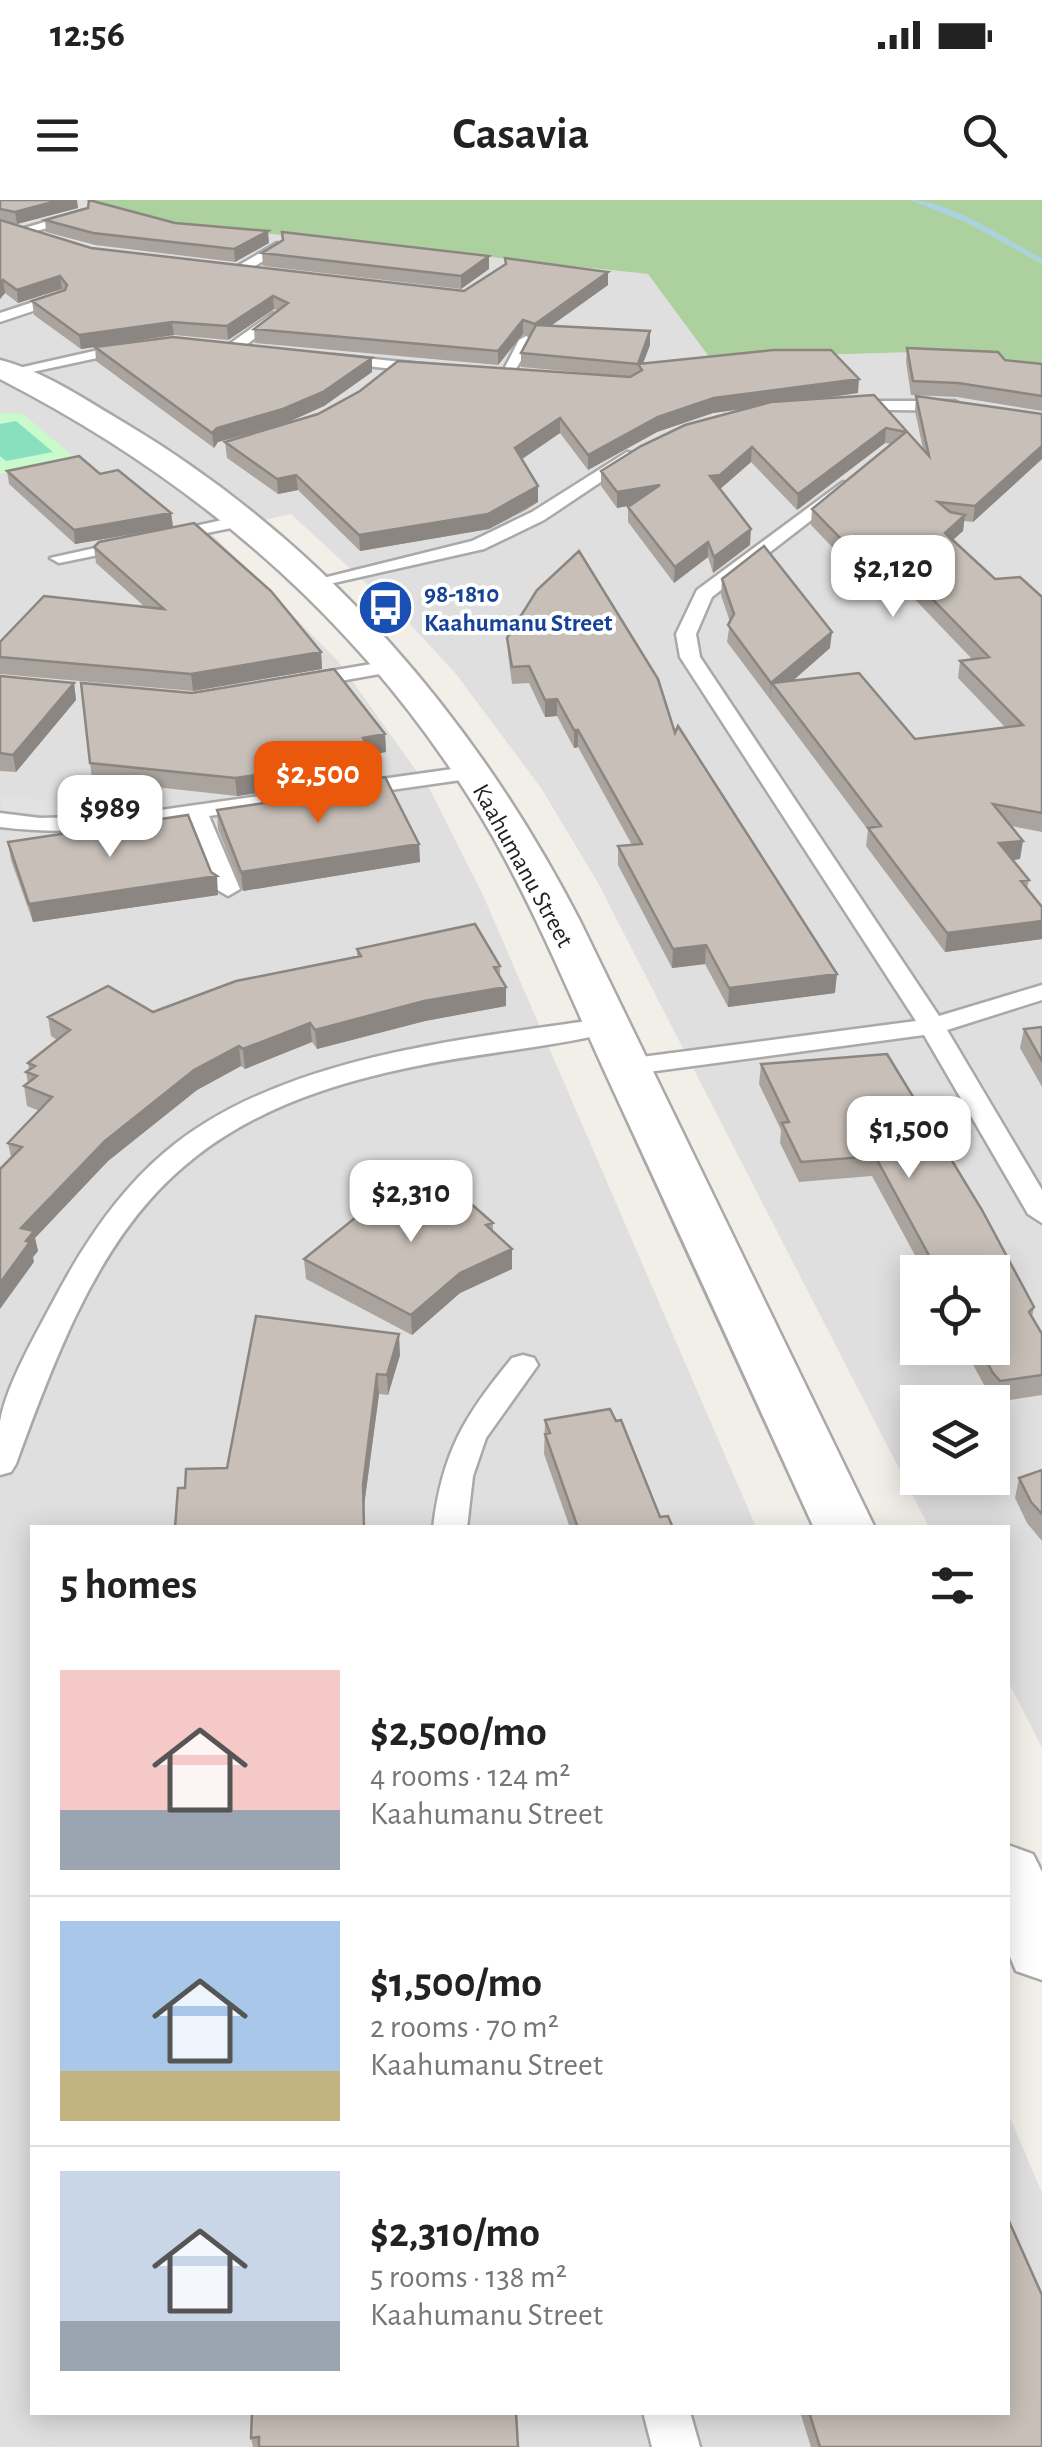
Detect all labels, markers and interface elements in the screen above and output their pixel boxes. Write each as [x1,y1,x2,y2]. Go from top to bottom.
text: 12:56 [50,16,125,54]
icon: menu [30,108,85,163]
icon: search [957,108,1012,163]
text: Casavia [453,112,589,157]
pin: $2,120 [812,535,974,620]
text: $2,120 [853,551,933,583]
bus stop icon: 98-1810 Kaahumanu Street [355,577,415,637]
place label: 98-1810 Kaahumanu Street [424,582,613,636]
pin: $2,500 [237,741,399,826]
text: $2,500 [276,757,360,789]
pin: $989 [51,775,169,860]
street label: Kaahumanu Street [468,780,578,951]
text: $989 [79,791,141,823]
pin: $1,500 [828,1096,990,1181]
text: $1,500 [869,1112,949,1144]
pin: $2,310 [330,1160,492,1245]
text: $2,310 [372,1176,450,1208]
map controls [900,1255,1010,1495]
button: locate [900,1255,1010,1365]
button: layers [900,1385,1010,1495]
icon: filters [925,1558,980,1613]
text: 5 homes [60,1564,197,1606]
icon: home [140,1710,260,1830]
text: $2,500/mo [370,1711,547,1753]
text: 4 rooms · 124 m² [370,1760,570,1792]
text: Kaahumanu Street [370,1798,603,1830]
icon: home [140,1961,260,2081]
text: $1,500/mo [370,1962,542,2004]
text: 2 rooms · 70 m² [370,2011,559,2043]
text: Kaahumanu Street [370,2049,603,2081]
icon: home [140,2211,260,2331]
text: $2,310/mo [370,2212,540,2254]
text: 5 rooms · 138 m² [370,2261,567,2293]
text: Kaahumanu Street [370,2299,603,2331]

